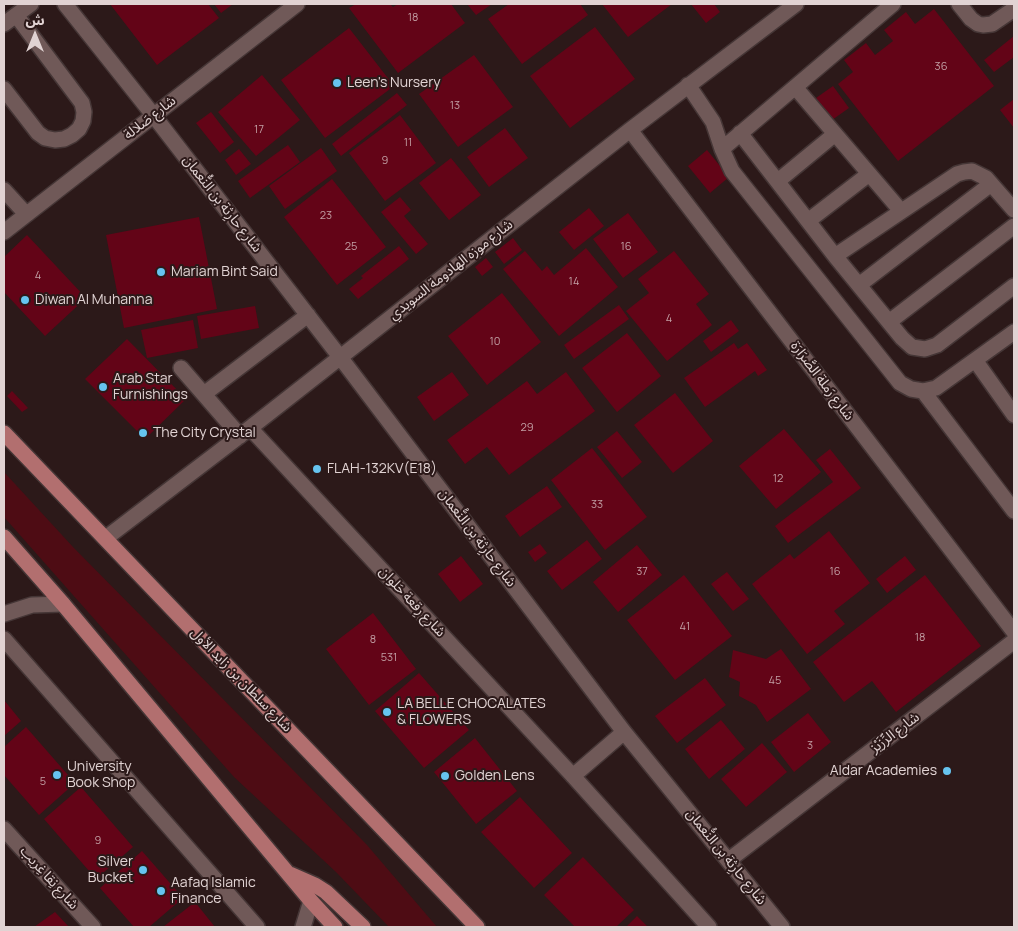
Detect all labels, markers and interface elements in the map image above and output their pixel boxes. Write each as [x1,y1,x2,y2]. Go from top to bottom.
north arrow [10,10,60,60]
text: ش [25,10,45,29]
house number: 18 [408,11,418,25]
house number: 36 [935,60,947,74]
place label: Leen's Nursery [347,75,441,91]
marker: Leen's Nursery [331,77,343,89]
street label: شارع صَلالة [121,92,179,144]
house number: 13 [450,99,460,113]
house number: 17 [254,123,264,137]
house number: 11 [404,136,412,150]
street label: شارع حارِثة بن النُّعمان [179,152,265,256]
house number: 9 [382,154,388,168]
house number: 23 [320,209,332,223]
street label: شارع موزه الهادومة السويدي [386,216,516,324]
house number: 25 [345,240,357,254]
house number: 16 [620,240,632,254]
place label: Mariam Bint Said [171,264,278,280]
marker: Mariam Bint Said [155,266,167,278]
house number: 4 [35,269,41,283]
house number: 14 [569,275,579,289]
place label: Diwan Al Muhanna [35,292,152,308]
marker: Diwan Al Muhanna [19,294,31,306]
house number: 4 [666,312,672,326]
house number: 10 [490,335,500,349]
street label: شارع رَملة الصَّرَارَة [787,338,857,424]
place label: Arab Star Furnishings [113,371,188,404]
marker: Arab Star Furnishings [97,381,109,393]
house number: 29 [520,421,534,435]
place label: The City Crystal [153,425,256,441]
marker: The City Crystal [137,427,149,439]
place label: FLAH-132KV(E18) [327,461,437,477]
marker: FLAH-132KV(E18) [311,463,323,475]
house number: 12 [773,472,783,486]
street label: شارع حارِثة بن النُّعمان [435,486,519,590]
house number: 33 [591,498,603,512]
street label: شارع رِقعة حَلوان [375,563,449,641]
house number: 37 [636,565,648,579]
house number: 16 [829,565,841,579]
house number: 41 [680,620,690,634]
street label: شارع سلطان بن زايد الأول [187,624,295,736]
house number: 18 [915,631,925,645]
house number: 8 [370,633,376,647]
house number: 531 [381,651,397,665]
house number: 45 [769,674,781,688]
place label: LA BELLE CHOCALATES & FLOWERS [397,696,546,729]
marker: LA BELLE CHOCALATES & FLOWERS [381,706,393,718]
street label: شارع الرِّزَيْز [867,709,923,757]
house number: 3 [807,739,813,753]
place label: University Book Shop [67,759,135,792]
place label: Aldar Academies [830,763,937,779]
marker: Aldar Academies [941,765,953,777]
place label: Golden Lens [455,768,535,784]
marker: University Book Shop [51,769,63,781]
marker: Golden Lens [439,770,451,782]
house number: 5 [40,775,46,789]
street label: شارع حارِثة بن النُّعمان [682,806,770,908]
house number: 9 [95,834,101,848]
street label: شارع نِقا غِريب [16,843,82,913]
place label: Silver Bucket [88,854,133,886]
marker: Silver Bucket [137,864,149,876]
place label: Aafaq Islamic Finance [171,875,256,908]
marker: Aafaq Islamic Finance [155,885,167,897]

